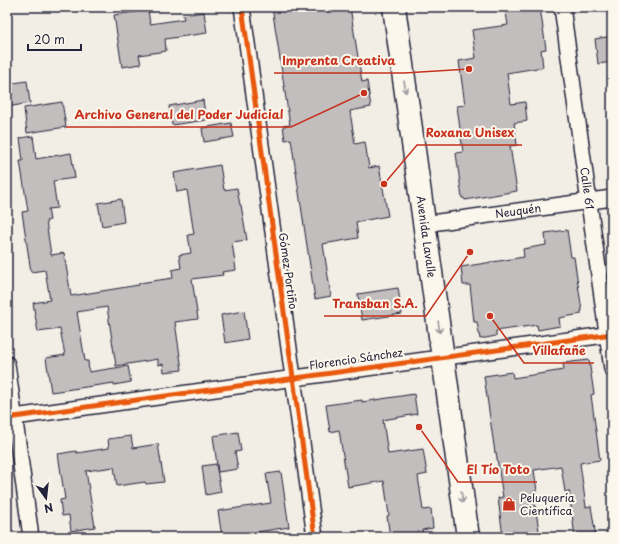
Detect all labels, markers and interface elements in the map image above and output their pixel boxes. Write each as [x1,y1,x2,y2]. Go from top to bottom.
scale bar [28,26,81,52]
text: 20 m [34,30,65,48]
callout: Imprenta Creativa [274,49,404,73]
text: Imprenta Creativa [282,51,396,69]
one-way arrow [401,80,409,93]
callout: Archivo General del Poder Judicial [66,103,291,127]
text: Archivo General del Poder Judicial [74,105,284,123]
callout: Roxana Unisex [417,121,522,145]
text: Roxana Unisex [426,123,515,141]
street label: Calle 61 [576,166,599,211]
street label: Avenida Lavalle [412,195,441,279]
street label: Neuquén [494,199,542,222]
street label: Gómez Portiño [275,231,302,310]
callout: Transban S.A. [324,292,426,316]
text: Transban S.A. [332,294,418,312]
one-way arrow [435,320,442,333]
callout: Villafañe [524,339,594,363]
text: Villafañe [532,341,586,359]
street label: Florencio Sánchez [308,344,404,374]
callout: El Tío Toto [458,458,537,482]
text: El Tío Toto [466,460,530,478]
north arrow [26,478,66,518]
place label: Peluquería Científica [520,489,575,519]
one-way arrow [458,490,466,503]
shop icon: Peluquería Científica [501,496,517,512]
text: N [42,499,55,518]

